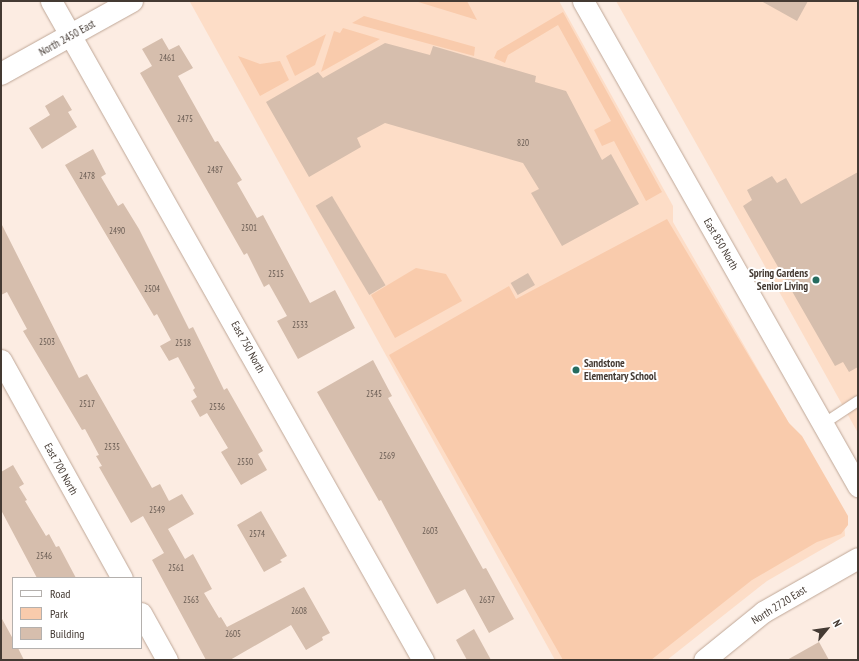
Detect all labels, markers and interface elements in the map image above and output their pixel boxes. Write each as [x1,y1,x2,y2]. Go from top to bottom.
street label: North 2450 East [37,17,97,59]
house number: 2461 [159,53,175,63]
house number: 2475 [177,114,193,124]
house number: 820 [517,138,529,148]
house number: 2487 [207,165,223,175]
house number: 2478 [79,171,95,181]
street label: East 850 North [701,216,741,272]
house number: 2501 [241,223,257,233]
house number: 2490 [109,226,125,236]
place label: Spring Gardens Senior Living [749,267,808,293]
house number: 2515 [268,269,284,279]
marker: Spring Gardens Senior Living [811,275,821,285]
house number: 2504 [144,284,160,294]
street label: East 750 North [228,319,268,375]
house number: 2533 [292,320,308,330]
house number: 2503 [39,337,55,347]
house number: 2518 [175,338,191,348]
place label: Sandstone Elementary School [584,357,657,383]
marker: Sandstone Elementary School [571,365,581,375]
house number: 2545 [366,389,382,399]
house number: 2517 [79,399,95,409]
house number: 2536 [209,402,225,412]
street label: East 700 North [41,441,81,497]
house number: 2535 [104,442,120,452]
house number: 2569 [379,451,395,461]
house number: 2550 [237,457,253,467]
house number: 2549 [149,505,165,515]
house number: 2603 [422,526,438,536]
house number: 2574 [249,529,265,539]
house number: 2546 [36,551,52,561]
house number: 2561 [168,563,184,573]
legend [12,577,142,649]
street label: North 2720 East [749,583,809,627]
text: Road [50,586,70,601]
house number: 2563 [183,595,199,605]
house number: 2637 [479,595,495,605]
text: Park [50,606,68,621]
house number: 2608 [291,606,307,616]
north arrow [807,609,847,649]
text: N [830,617,845,629]
text: Building [50,626,85,641]
house number: 2605 [225,629,241,639]

